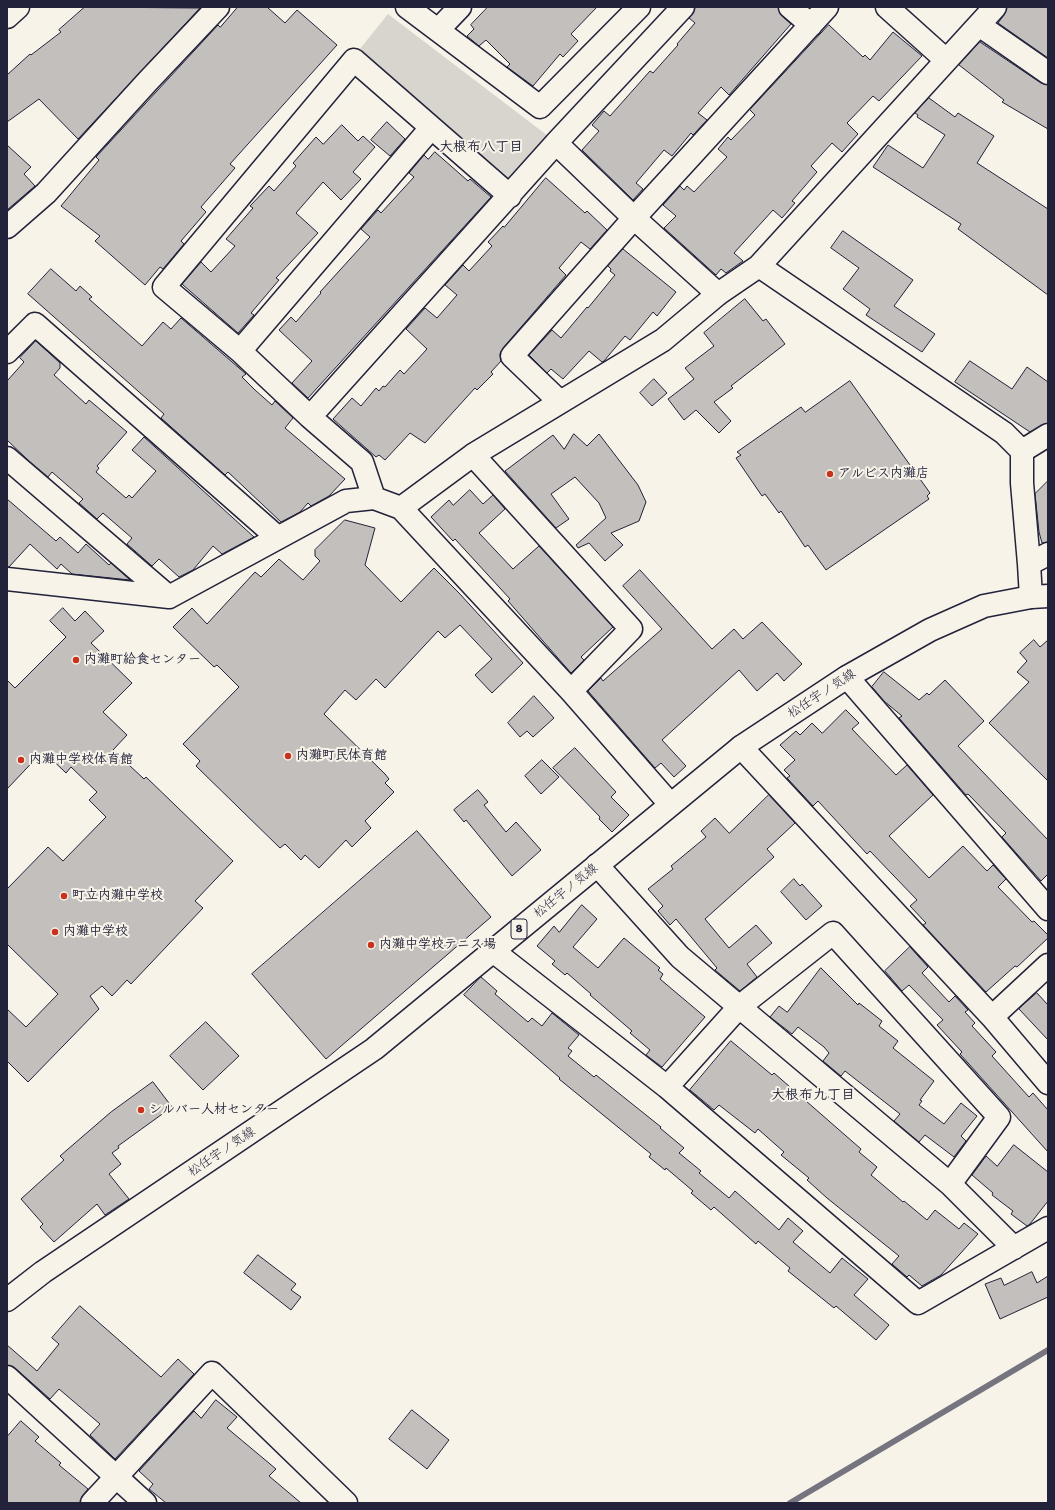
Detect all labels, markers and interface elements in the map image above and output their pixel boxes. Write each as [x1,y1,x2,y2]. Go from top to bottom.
district label: 大根布八丁目 [439,139,523,155]
place label: アルビス内灘店 [838,466,929,482]
marker: アルビス内灘店 [825,469,835,479]
place label: 内灘町給食センター [84,652,201,668]
marker: 内灘町給食センター [71,655,81,665]
street label: 松任宇ノ気線 [785,666,859,722]
place label: 内灘町民体育館 [296,748,387,764]
marker: 内灘町民体育館 [283,751,293,761]
place label: 内灘中学校体育館 [29,752,133,768]
marker: 内灘中学校体育館 [16,755,26,765]
street label: 松任宇ノ気線 [531,860,601,922]
place label: 町立内灘中学校 [72,888,163,904]
marker: 町立内灘中学校 [59,891,69,901]
road number: 8 [511,919,527,939]
place label: 内灘中学校 [63,924,128,940]
marker: 内灘中学校 [50,927,60,937]
place label: 内灘中学校テニス場 [379,937,496,953]
marker: 内灘中学校テニス場 [366,940,376,950]
district label: 大根布九丁目 [771,1087,855,1103]
place label: シルバー人材センター [149,1102,279,1118]
marker: シルバー人材センター [136,1105,146,1115]
street label: 松任宇ノ気線 [185,1124,259,1180]

